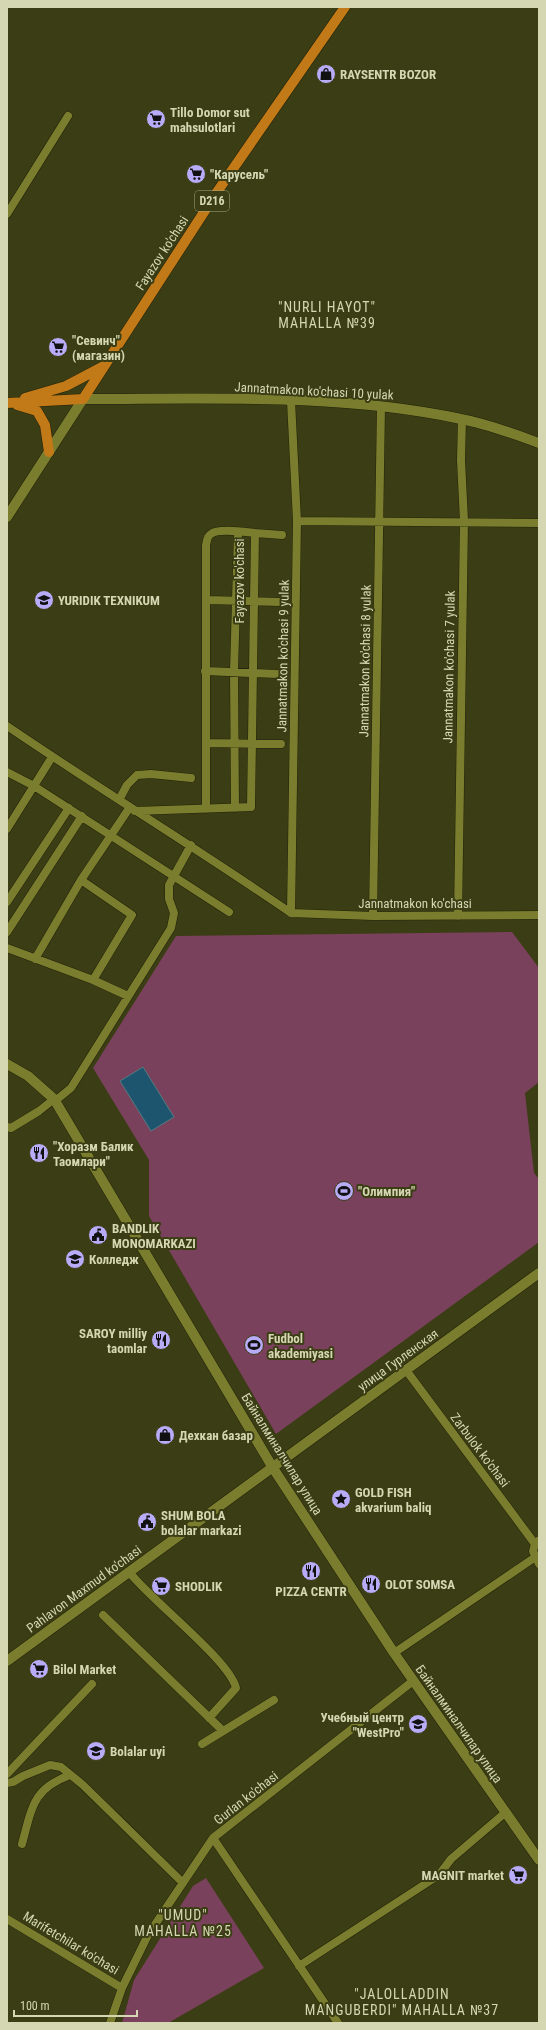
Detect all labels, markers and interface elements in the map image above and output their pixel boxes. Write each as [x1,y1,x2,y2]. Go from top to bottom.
shop icon: RAYSENTR BOZOR [315,63,337,85]
place label: RAYSENTR BOZOR [340,67,436,82]
place label: Tillo Domor sut mahsulotlari [170,105,250,135]
supermarket icon: Tillo Domor sut mahsulotlari [145,108,167,130]
supermarket icon: "Карусель" [185,163,207,185]
place label: "Карусель" [210,167,268,182]
road number: D216 [195,191,229,211]
street label: Fayazov ko'chasi [133,213,191,293]
district label: "NURLI HAYOT" MAHALLA №39 [278,299,376,331]
place label: "Севинч" (магазин) [72,333,125,363]
supermarket icon: "Севинч" (магазин) [47,336,69,358]
street label: Jannatmakon ko'chasi 10 yulak [234,379,394,403]
street label: Fayazov ko'chasi [232,538,247,624]
street label: Jannatmakon ko'chasi 9 yulak [274,579,292,733]
street label: Jannatmakon ko'chasi 8 yulak [356,584,374,738]
school or university icon: YURIDIK TEXNIKUM [33,589,55,611]
street label: Jannatmakon ko'chasi 7 yulak [440,590,458,744]
place label: YURIDIK TEXNIKUM [58,593,160,608]
street label: Jannatmakon ko'chasi [358,896,472,911]
place label: "Хоразм Балик Таомлари" [53,1139,134,1169]
restaurant icon: "Хоразм Балик Таомлари" [28,1142,50,1164]
sports icon: "Олимпия" [333,1180,355,1202]
place label: "Олимпия" [358,1184,415,1199]
place label: BANDLIK MONOMARKAZI [112,1221,196,1251]
public building icon: BANDLIK MONOMARKAZI [87,1224,109,1246]
school or university icon: Колледж [64,1248,86,1270]
place label: Колледж [89,1252,139,1267]
place label: SAROY milliy taomlar [79,1326,148,1356]
street label: улица Гурленская [355,1326,441,1394]
restaurant icon: SAROY milliy taomlar [150,1329,172,1351]
place label: Fudbol akademiyasi [268,1331,333,1361]
sports icon: Fudbol akademiyasi [243,1334,265,1356]
street label: Байналминалчилар улица [238,1390,326,1518]
street label: Zarbulok ko'chasi [447,1410,513,1490]
shop icon: Дехкан базар [154,1424,176,1446]
place label: Дехкан базар [179,1428,253,1443]
place label: GOLD FISH akvarium baliq [355,1485,431,1515]
place icon: GOLD FISH akvarium baliq [330,1488,352,1510]
place label: SHUM BOLA bolalar markazi [161,1508,242,1538]
public building icon: SHUM BOLA bolalar markazi [136,1511,158,1533]
street label: Pahlavon Maxmud ko'chasi [24,1542,144,1636]
restaurant icon: PIZZA CENTR [300,1560,322,1582]
restaurant icon: OLOT SOMSA [360,1573,382,1595]
supermarket icon: SHODLIK [150,1575,172,1597]
place label: OLOT SOMSA [385,1577,455,1592]
place label: SHODLIK [175,1579,223,1594]
place label: PIZZA CENTR [275,1584,347,1599]
supermarket icon: Bilol Market [28,1658,50,1680]
place label: Bilol Market [53,1662,116,1677]
street label: Байналминалчилар улица [413,1662,505,1786]
place label: Учебный центр "WestPro" [320,1710,404,1740]
school or university icon: Учебный центр "WestPro" [407,1713,429,1735]
school or university icon: Bolalar uyi [85,1740,107,1762]
place label: Bolalar uyi [110,1744,165,1759]
street label: Gurlan ko'chasi [211,1768,281,1828]
supermarket icon: MAGNIT market [507,1864,529,1886]
place label: MAGNIT market [421,1868,504,1883]
district label: "UMUD" MAHALLA №25 [134,1907,232,1939]
street label: Marifetchilar ko'chasi [20,1908,122,1978]
district label: "JALOLLADDIN MANGUBERDI" MAHALLA №37 [305,1986,499,2018]
scale bar [14,1992,137,2018]
text: 100 m [20,1999,50,2013]

